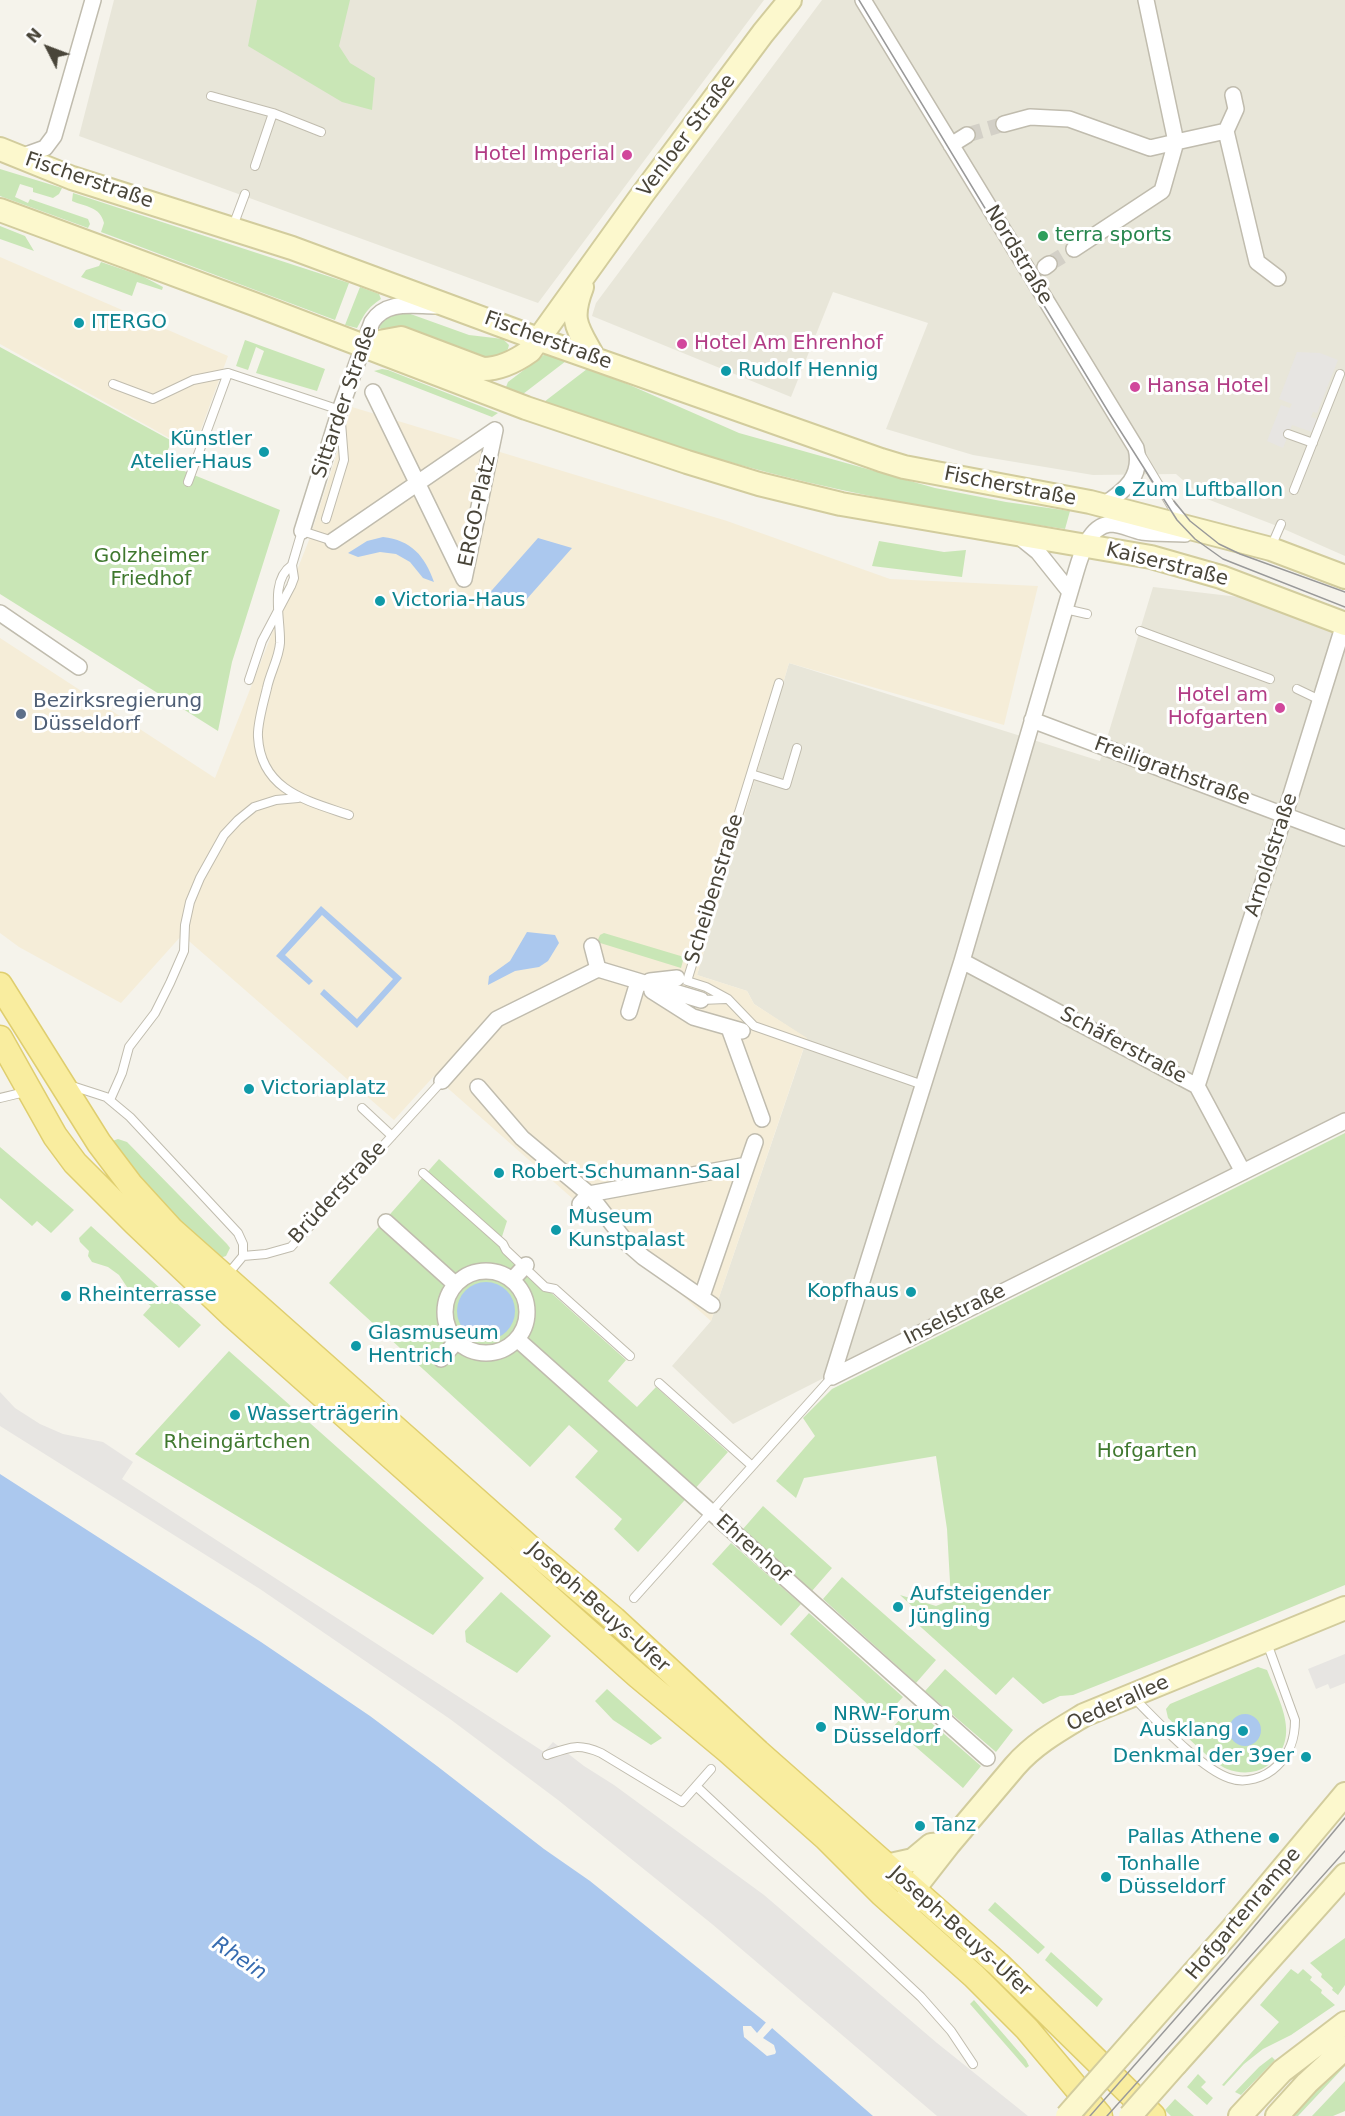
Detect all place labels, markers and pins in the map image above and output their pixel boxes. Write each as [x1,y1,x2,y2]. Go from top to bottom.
place label: Hotel Imperial [474,143,615,167]
marker: Hotel Imperial [620,148,634,162]
place label: terra sports [1055,224,1172,248]
marker: terra sports [1036,229,1050,243]
place label: ITERGO [91,311,167,335]
marker: ITERGO [72,316,86,330]
place label: Hotel Am Ehrenhof [694,332,883,356]
marker: Hotel Am Ehrenhof [675,337,689,351]
place label: Rudolf Hennig [738,359,879,383]
marker: Rudolf Hennig [719,364,733,378]
place label: Hansa Hotel [1147,375,1269,399]
marker: Hansa Hotel [1128,380,1142,394]
place label: Künstler Atelier-Haus [131,428,252,475]
marker: Künstler Atelier-Haus [257,445,271,459]
place label: Zum Luftballon [1132,479,1283,503]
marker: Zum Luftballon [1113,484,1127,498]
place label: Victoria-Haus [392,589,526,613]
marker: Victoria-Haus [373,594,387,608]
place label: Hotel am Hofgarten [1168,684,1268,731]
place label: Bezirksregierung Düsseldorf [33,690,202,737]
marker: Hotel am Hofgarten [1273,701,1287,715]
marker: Bezirksregierung Düsseldorf [14,707,28,721]
place label: Victoriaplatz [261,1077,386,1101]
marker: Victoriaplatz [242,1082,256,1096]
place label: Robert-Schumann-Saal [511,1161,741,1185]
marker: Robert-Schumann-Saal [492,1166,506,1180]
place label: Museum Kunstpalast [568,1206,685,1253]
marker: Museum Kunstpalast [549,1223,563,1237]
place label: Kopfhaus [807,1280,899,1304]
place label: Rheinterrasse [78,1284,217,1308]
marker: Kopfhaus [904,1285,918,1299]
marker: Rheinterrasse [59,1289,73,1303]
place label: Glasmuseum Hentrich [368,1322,499,1369]
marker: Glasmuseum Hentrich [349,1339,363,1353]
place label: Wasserträgerin [247,1403,399,1427]
marker: Wasserträgerin [228,1408,242,1422]
place label: Aufsteigender Jüngling [910,1583,1050,1630]
marker: Aufsteigender Jüngling [891,1600,905,1614]
place label: NRW-Forum Düsseldorf [833,1703,951,1750]
place label: Ausklang [1139,1719,1231,1743]
marker: NRW-Forum Düsseldorf [814,1720,828,1734]
marker: Ausklang [1236,1724,1250,1738]
place label: Denkmal der 39er [1113,1745,1294,1769]
marker: Denkmal der 39er [1299,1750,1313,1764]
place label: Tanz [932,1814,976,1838]
marker: Tanz [913,1819,927,1833]
place label: Pallas Athene [1127,1826,1262,1850]
marker: Pallas Athene [1267,1831,1281,1845]
place label: Tonhalle Düsseldorf [1118,1853,1225,1900]
marker: Tonhalle Düsseldorf [1099,1870,1113,1884]

